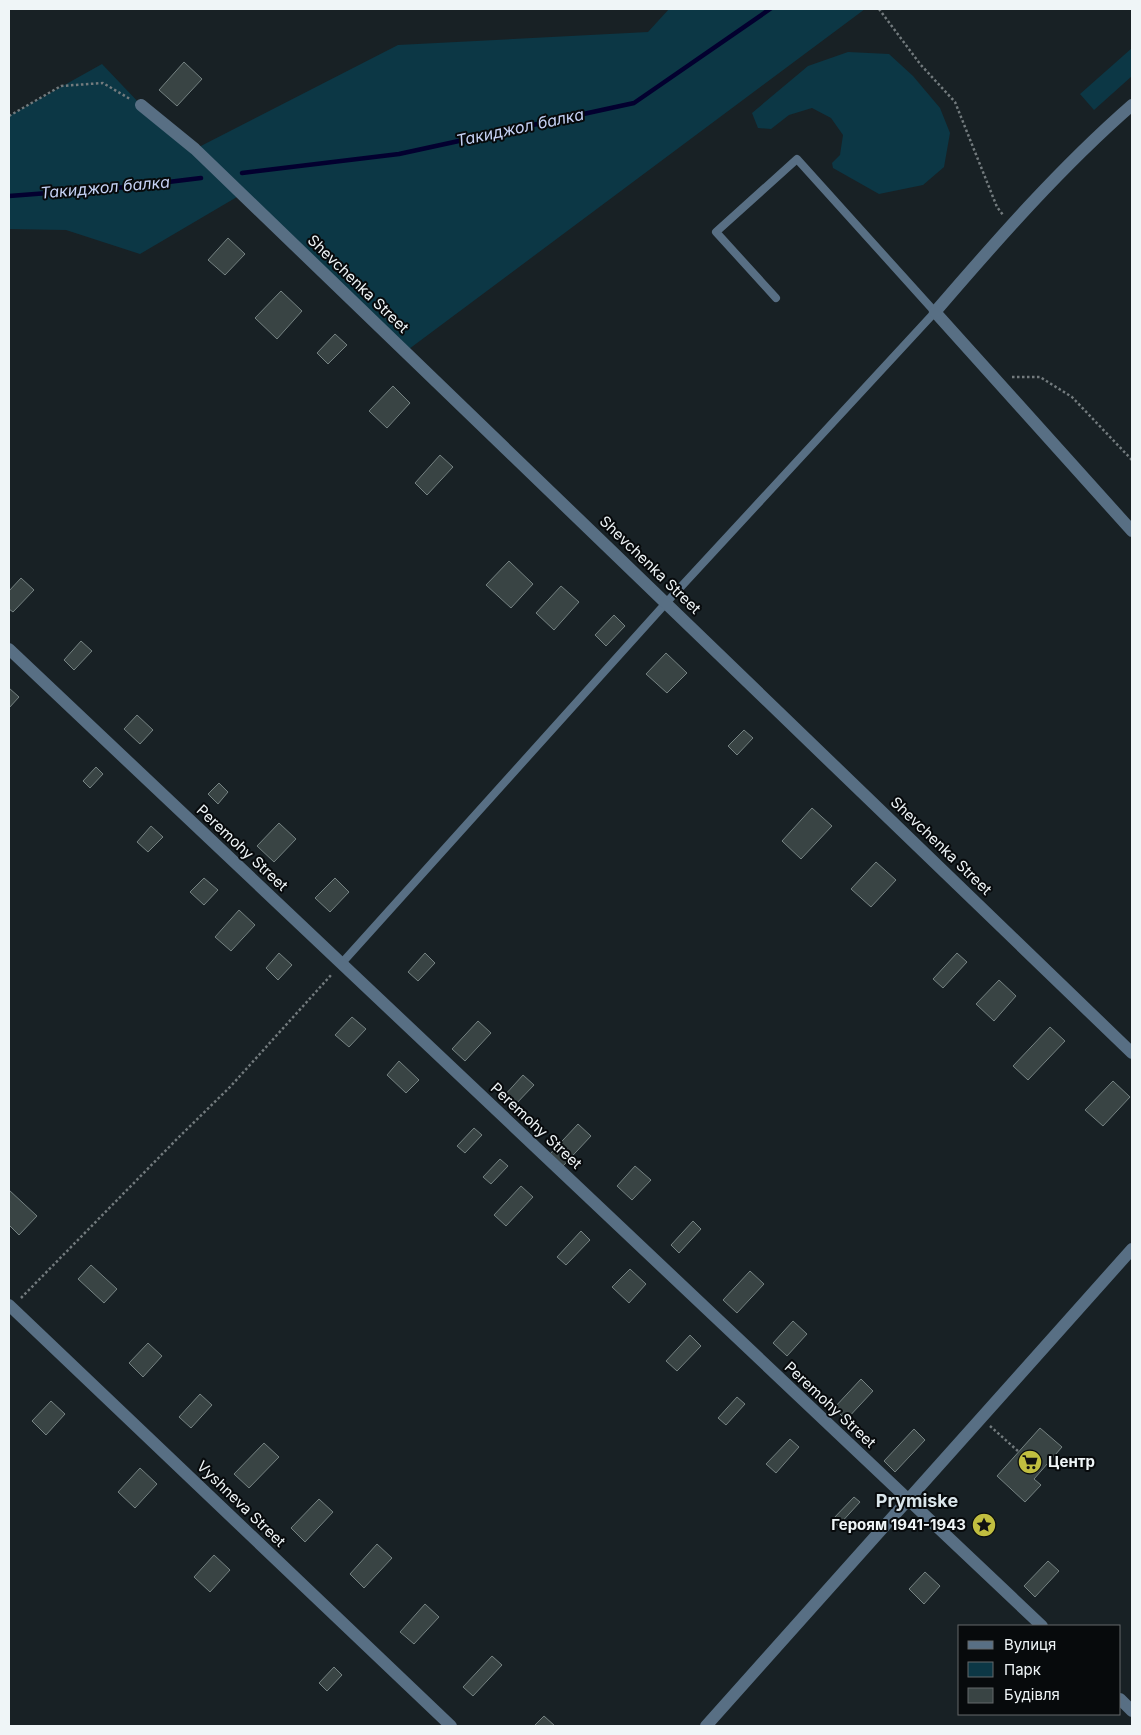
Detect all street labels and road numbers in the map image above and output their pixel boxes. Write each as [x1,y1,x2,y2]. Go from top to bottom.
street label: Shevchenka Street [304,230,413,337]
street label: Shevchenka Street [596,511,705,618]
street label: Shevchenka Street [887,792,996,899]
street label: Peremohy Street [193,800,292,895]
street label: Peremohy Street [487,1078,586,1173]
street label: Peremohy Street [781,1357,880,1452]
street label: Vyshneva Street [193,1456,290,1551]

